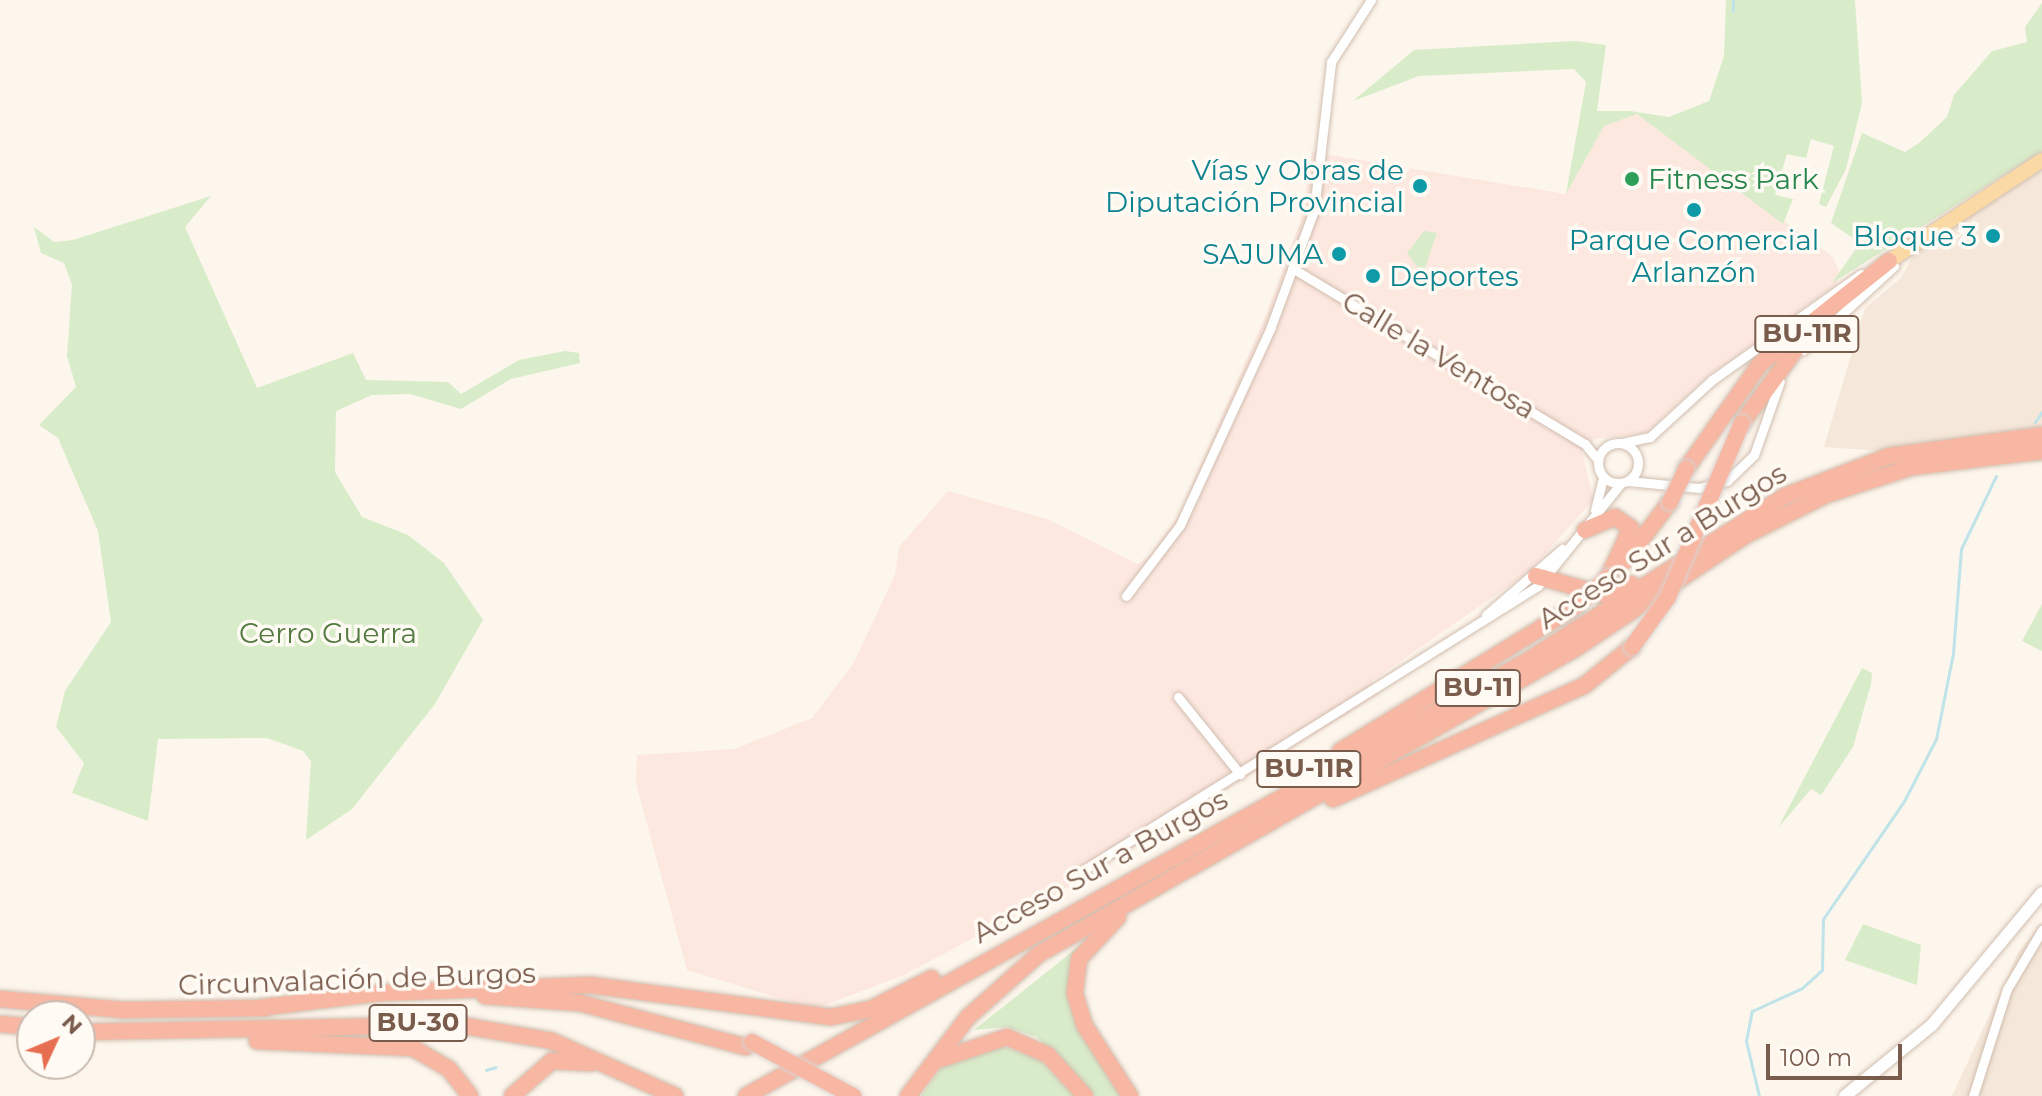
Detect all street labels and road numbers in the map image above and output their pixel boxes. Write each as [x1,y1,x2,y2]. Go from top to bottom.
street label: Calle la Ventosa [1336,284,1542,426]
road number: BU-11R [1753,312,1861,356]
street label: Acceso Sur a Burgos [1532,456,1792,636]
road number: BU-11 [1434,666,1522,710]
road number: BU-11R [1255,747,1363,791]
street label: Acceso Sur a Burgos [967,782,1233,950]
street label: Circunvalación de Burgos [178,956,536,1002]
road number: BU-30 [368,1001,468,1045]

